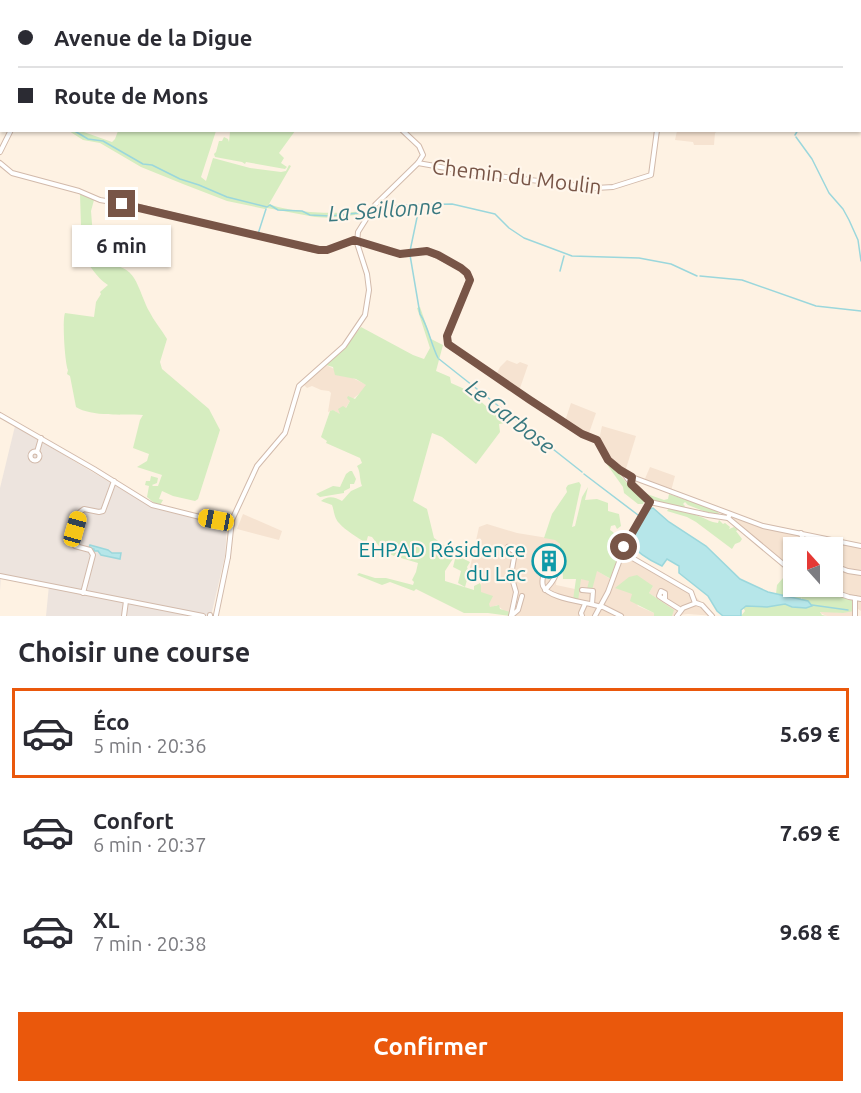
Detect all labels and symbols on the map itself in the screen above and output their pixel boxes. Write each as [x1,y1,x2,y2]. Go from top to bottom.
street label: Chemin du Moulin [431,154,603,198]
route end [108,190,135,217]
water label: La Seillonne [327,193,443,225]
callout: 6 min [72,225,172,267]
water label: Le Garbose [462,374,560,458]
car [197,508,235,532]
car [61,509,89,549]
route start [610,533,637,560]
place label: EHPAD Résidence du Lac [359,537,526,585]
north arrow [783,537,843,597]
building icon: EHPAD Résidence du Lac [531,543,567,579]

